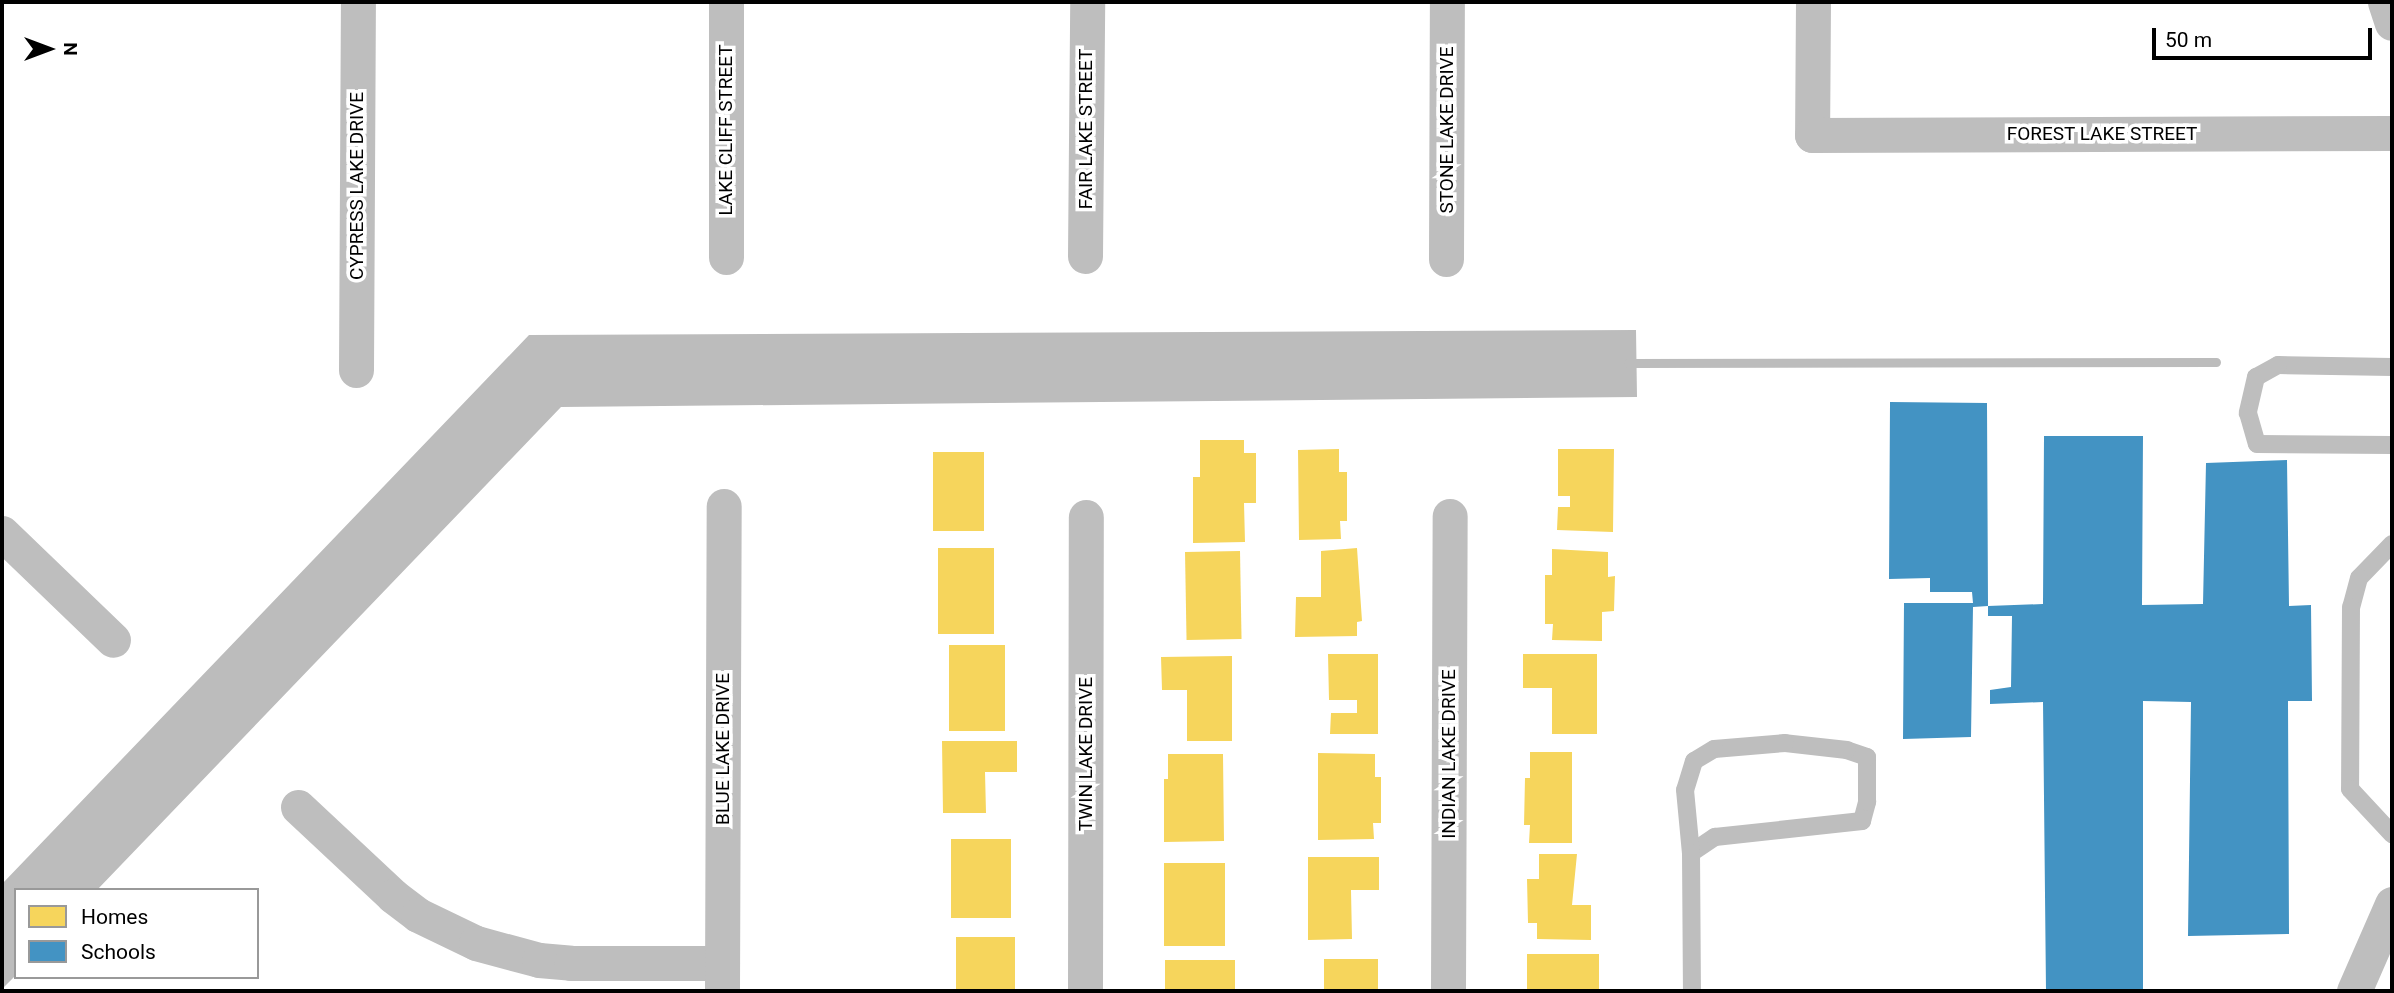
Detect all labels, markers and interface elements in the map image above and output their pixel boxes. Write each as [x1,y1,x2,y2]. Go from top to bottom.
north arrow [14,14,84,84]
scale bar [2156,14,2376,58]
text: 50 m [2165,28,2212,52]
text: N [59,42,82,56]
street label: LAKE CLIFF STREET [715,44,737,216]
street label: STONE LAKE DRIVE [1436,47,1458,213]
street label: FAIR LAKE STREET [1075,49,1097,209]
street label: CYPRESS LAKE DRIVE [346,92,368,280]
street label: FOREST LAKE STREET [2006,123,2198,145]
street label: INDIAN LAKE DRIVE [1438,669,1460,839]
street label: BLUE LAKE DRIVE [712,673,734,825]
street label: TWIN LAKE DRIVE [1075,677,1097,831]
legend [14,888,259,979]
text: Homes [81,905,148,929]
text: Schools [81,940,156,964]

